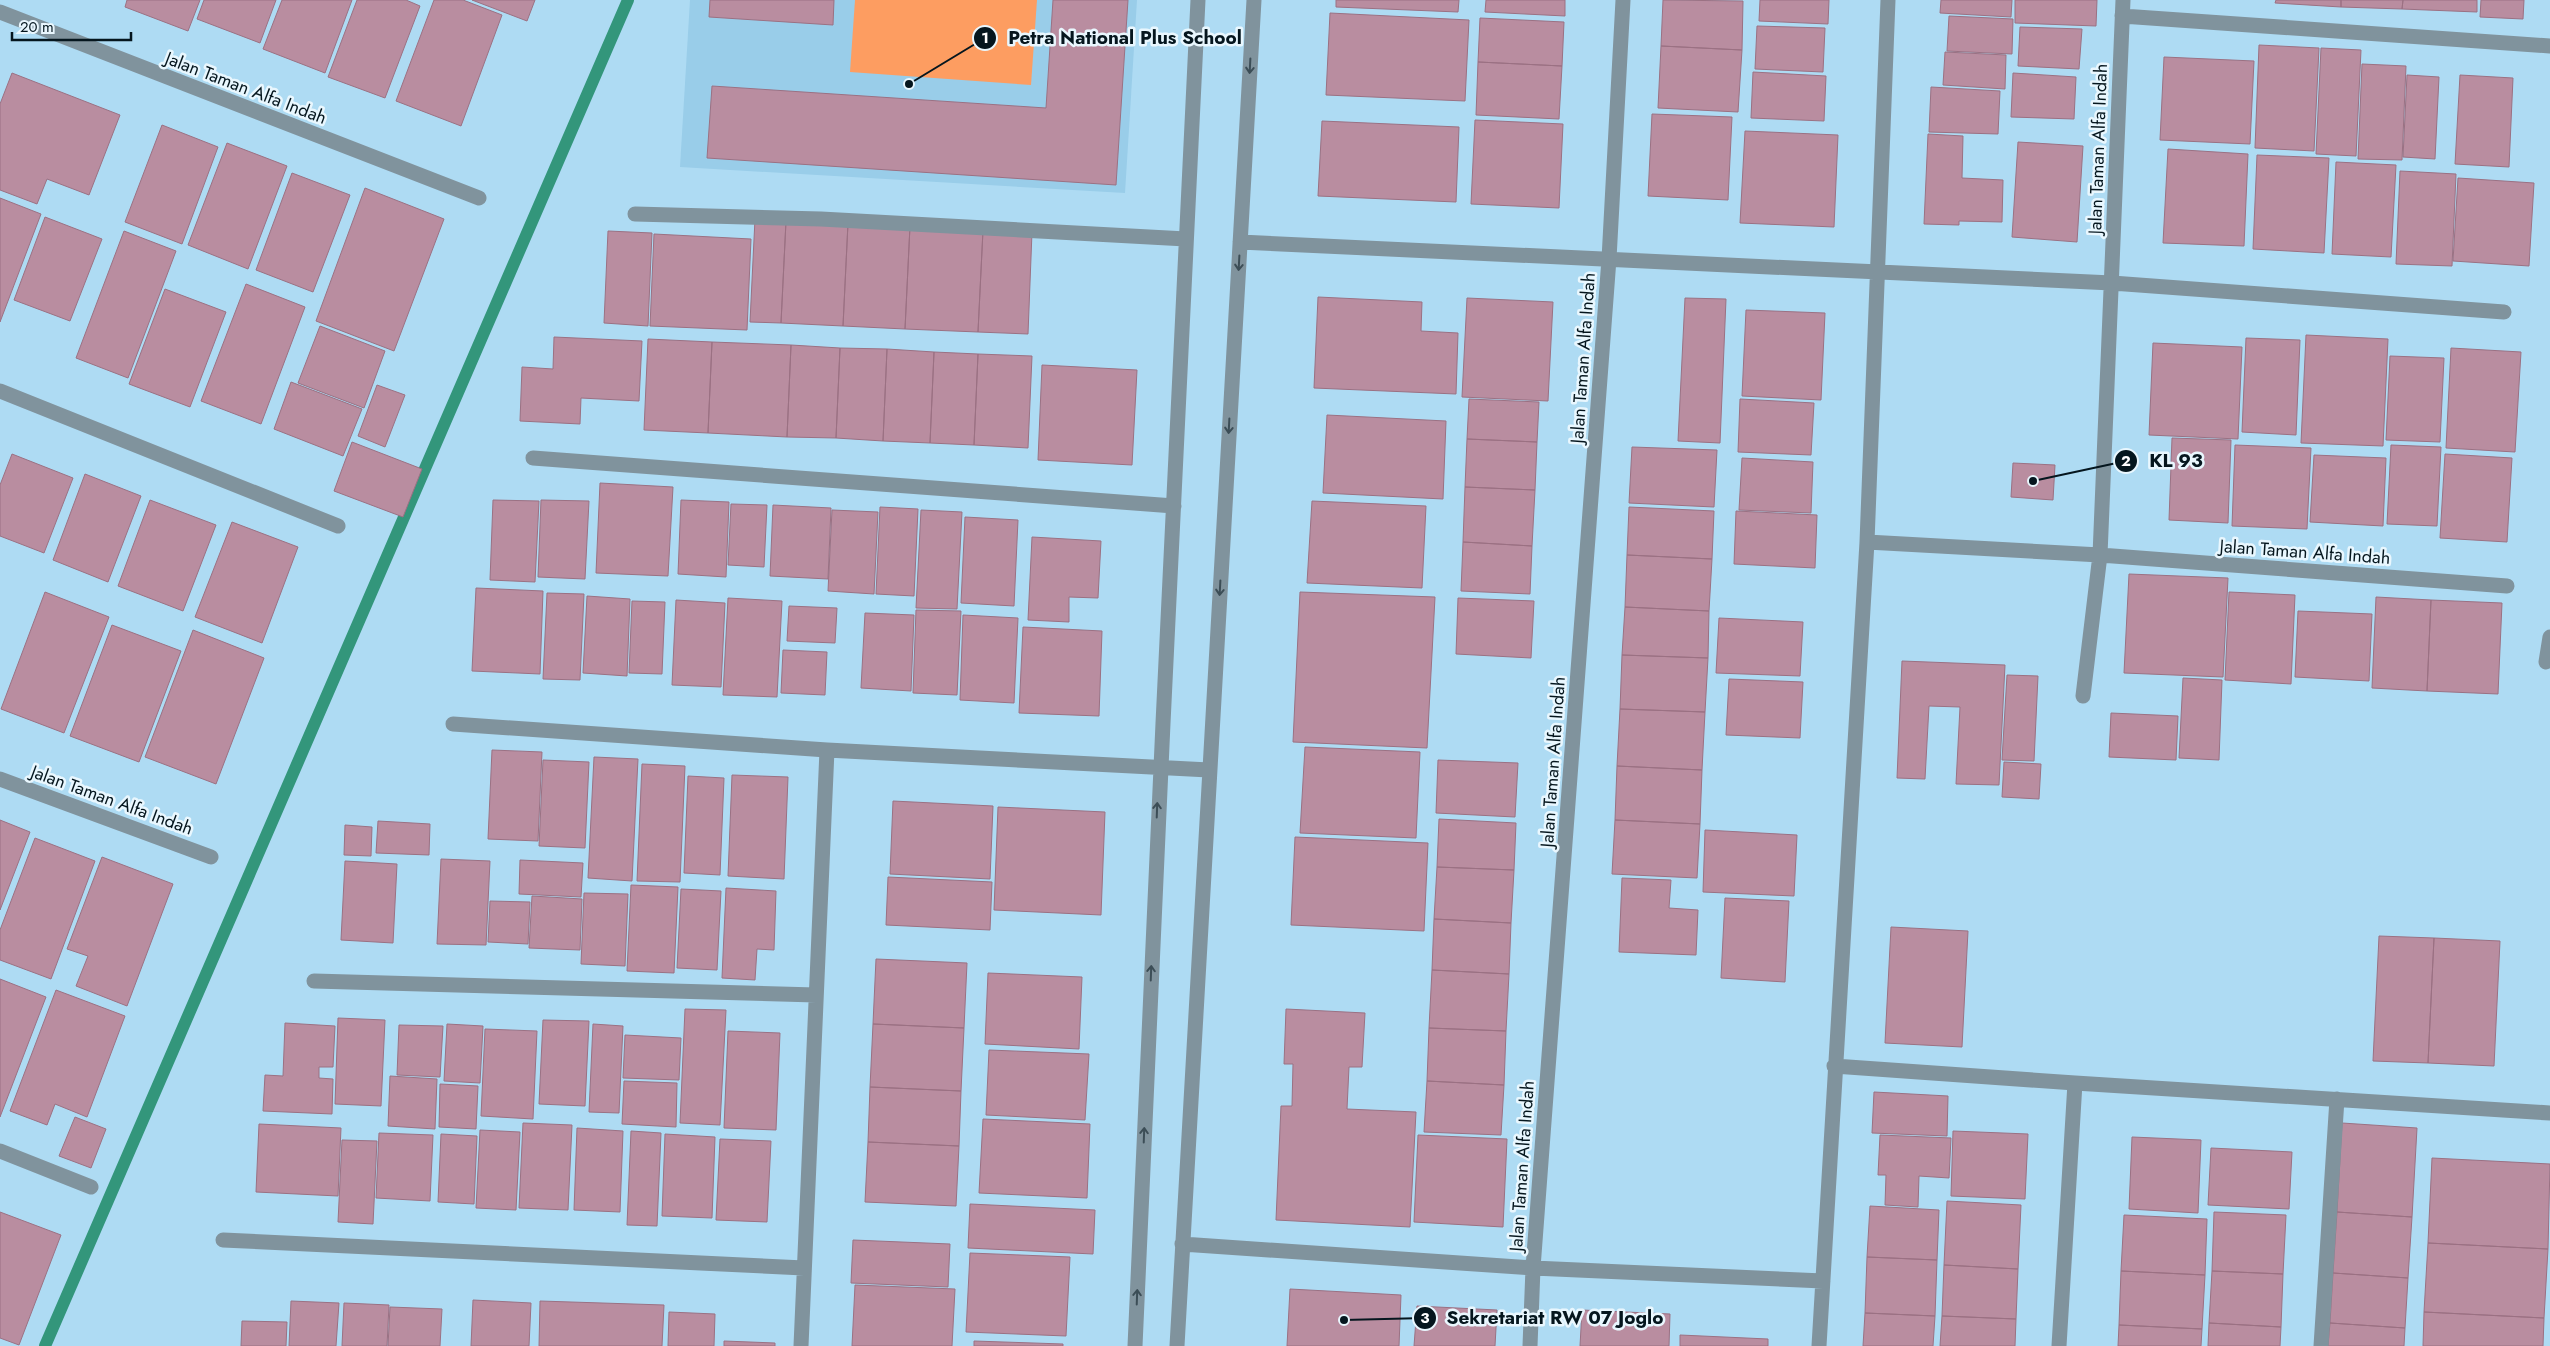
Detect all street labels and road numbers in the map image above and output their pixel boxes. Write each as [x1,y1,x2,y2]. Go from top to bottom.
street label: Jalan Taman Alfa Indah [160,45,330,131]
street label: Jalan Taman Alfa Indah [2082,63,2114,237]
street label: Jalan Taman Alfa Indah [1564,272,1602,446]
street label: Jalan Taman Alfa Indah [2217,533,2391,571]
street label: Jalan Taman Alfa Indah [1534,676,1572,850]
street label: Jalan Taman Alfa Indah [25,758,197,841]
street label: Jalan Taman Alfa Indah [1503,1080,1541,1254]

